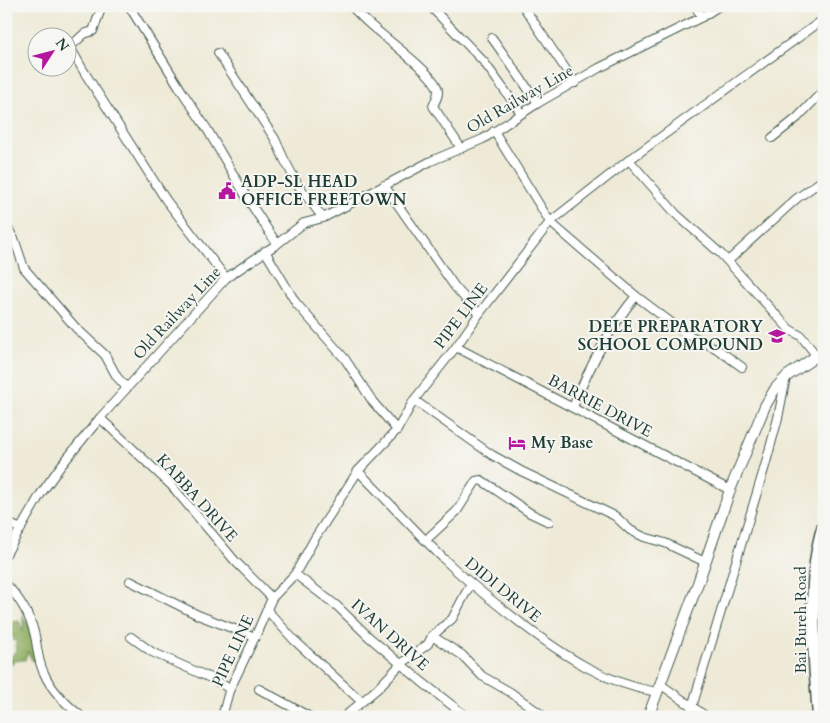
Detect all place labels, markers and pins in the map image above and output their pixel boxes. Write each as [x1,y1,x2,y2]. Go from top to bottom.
place label: ADP-SL HEAD OFFICE FREETOWN [241,171,407,211]
public building icon: ADP-SL HEAD OFFICE FREETOWN [217,181,237,201]
place label: DELE PREPARATORY SCHOOL COMPOUND [578,316,763,356]
school or university icon: DELE PREPARATORY SCHOOL COMPOUND [767,326,787,346]
place label: My Base [531,432,593,454]
hotel icon: My Base [507,433,527,453]

